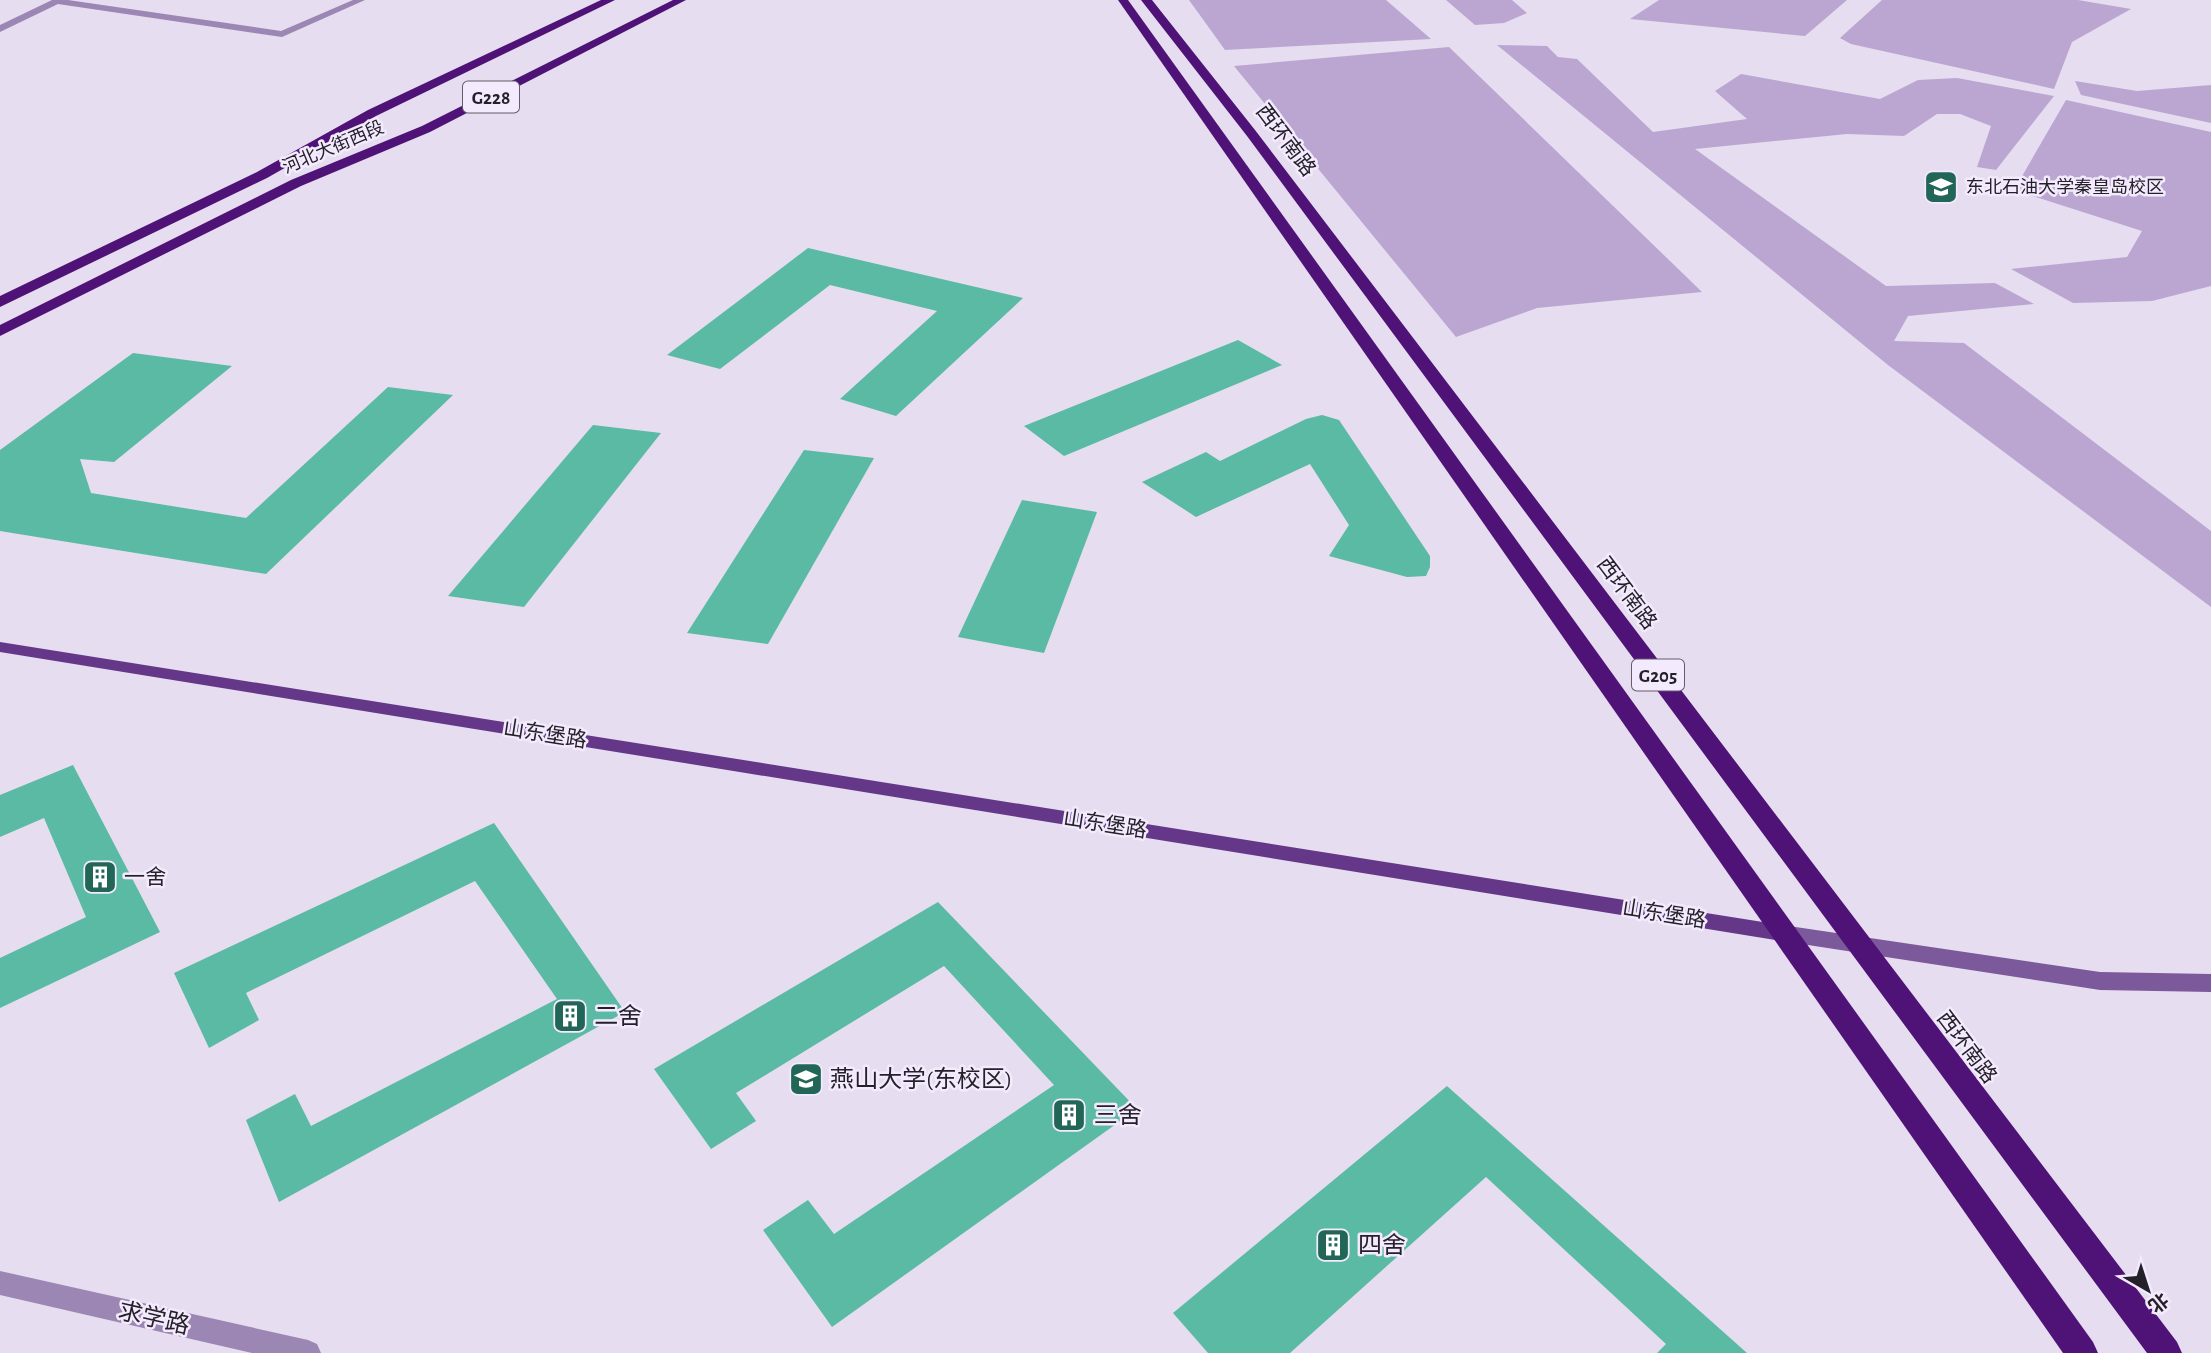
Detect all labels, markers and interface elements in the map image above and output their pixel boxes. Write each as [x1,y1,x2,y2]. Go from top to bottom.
road number: G228 [463,82,519,113]
street label: 西环南路 [1252,100,1320,180]
street label: 河北大街西段 [279,117,387,177]
school or university icon: 东北石油大学秦皇岛校区 [1922,168,1960,206]
place label: 东北石油大学秦皇岛校区 [1966,177,2164,197]
street label: 西环南路 [1593,553,1661,633]
road number: G205 [1632,660,1684,690]
street label: 山东堡路 [502,717,588,751]
street label: 山东堡路 [1062,807,1148,841]
building icon: 一舍 [81,858,119,896]
place label: 一舍 [124,866,166,888]
street label: 山东堡路 [1621,897,1707,931]
building icon: 二舍 [551,997,589,1035]
place label: 二舍 [594,1003,642,1029]
street label: 西环南路 [1933,1007,2001,1087]
school or university icon: 燕山大学(东校区) [787,1060,825,1098]
place label: 燕山大学(东校区) [830,1066,1012,1092]
building icon: 三舍 [1050,1096,1088,1134]
place label: 三舍 [1094,1102,1142,1128]
building icon: 四舍 [1314,1226,1352,1264]
place label: 四舍 [1358,1232,1406,1258]
north arrow [2113,1255,2183,1325]
text: 北 [2144,1289,2172,1316]
street label: 求学路 [116,1297,192,1339]

